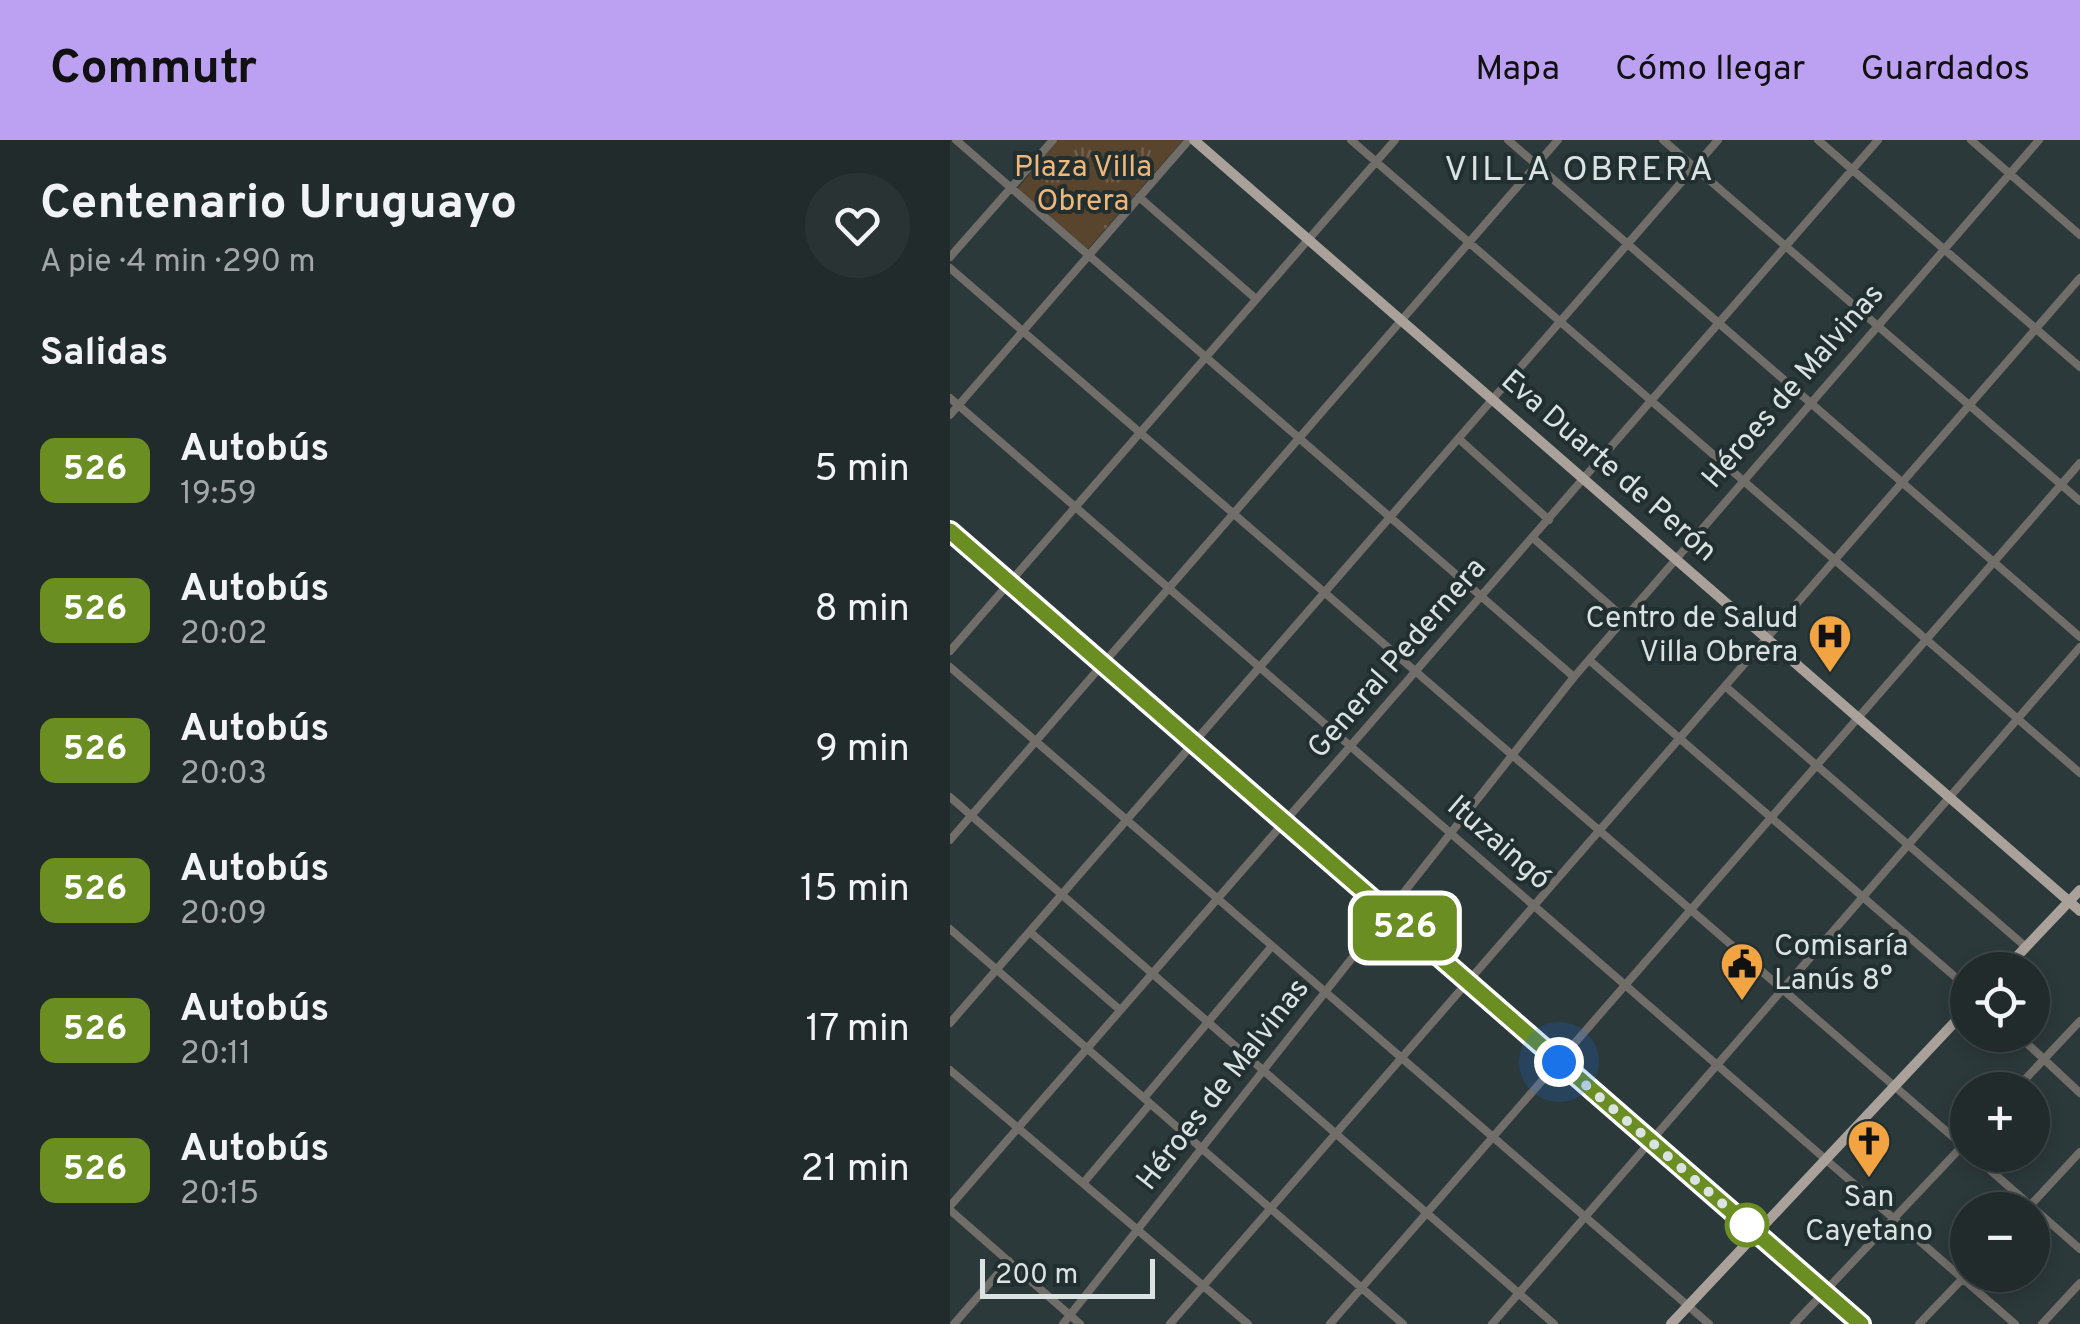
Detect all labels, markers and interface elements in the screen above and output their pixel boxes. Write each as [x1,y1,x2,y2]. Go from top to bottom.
text: Commutr [50,40,257,100]
text: Mapa [1475,48,1560,92]
text: Cómo llegar [1615,48,1805,92]
text: Guardados [1860,48,2030,92]
district label: VILLA OBRERA [1444,149,1716,193]
park label: Plaza Villa Obrera [1014,150,1152,221]
button: heart [805,173,910,278]
text: Centenario Uruguayo [40,175,517,235]
text: A pie · 4 min · 290 m [40,243,316,283]
street label: Héroes de Malvinas [1695,277,1893,497]
text: Salidas [40,330,168,379]
street label: Eva Duarte de Perón [1492,363,1724,571]
text: Autobús [180,426,329,475]
text: 5 min [814,446,910,495]
text: 526 [63,448,127,492]
text: 19:59 [180,475,257,515]
street label: General Pedernera [1301,551,1495,767]
text: Autobús [180,566,329,615]
text: 8 min [815,586,910,635]
text: 526 [63,588,127,632]
place label: Centro de Salud Villa Obrera [1585,601,1798,672]
hospital icon: Centro de Salud Villa Obrera [1807,613,1853,674]
text: 20:02 [180,615,267,655]
text: Autobús [180,706,329,755]
text: 9 min [815,726,910,775]
text: 526 [63,728,127,772]
text: 20:03 [180,755,267,795]
street label: Ituzaingó [1439,789,1557,899]
text: Autobús [180,846,329,895]
text: 15 min [800,866,910,915]
text: 526 [63,868,127,912]
text: 20:09 [180,895,267,935]
line badge: 526 [1348,896,1462,960]
text: 526 [1373,906,1437,950]
place label: Comisaría Lanús 8° [1774,929,1908,1000]
public building icon: Comisaría Lanús 8° [1719,941,1765,1002]
map controls [1950,952,2050,1292]
button: locate [1950,952,2050,1052]
street label: Héroes de Malvinas [1130,972,1318,1198]
text: Autobús [180,986,329,1035]
text: 17 min [805,1006,910,1055]
text: 526 [63,1008,127,1052]
text: 20:11 [180,1035,251,1075]
your location [1534,1037,1584,1087]
button: + [1950,1072,2050,1172]
church icon: San Cayetano [1846,1118,1892,1179]
text: Autobús [180,1126,329,1175]
text: 21 min [800,1146,910,1195]
text: 526 [63,1148,127,1192]
text: 20:15 [180,1175,259,1215]
place label: San Cayetano [1805,1180,1933,1251]
button: − [1950,1192,2050,1292]
unlabelled marker [1726,1204,1768,1246]
scale bar [980,1254,1155,1298]
text: 200 m [995,1258,1078,1294]

